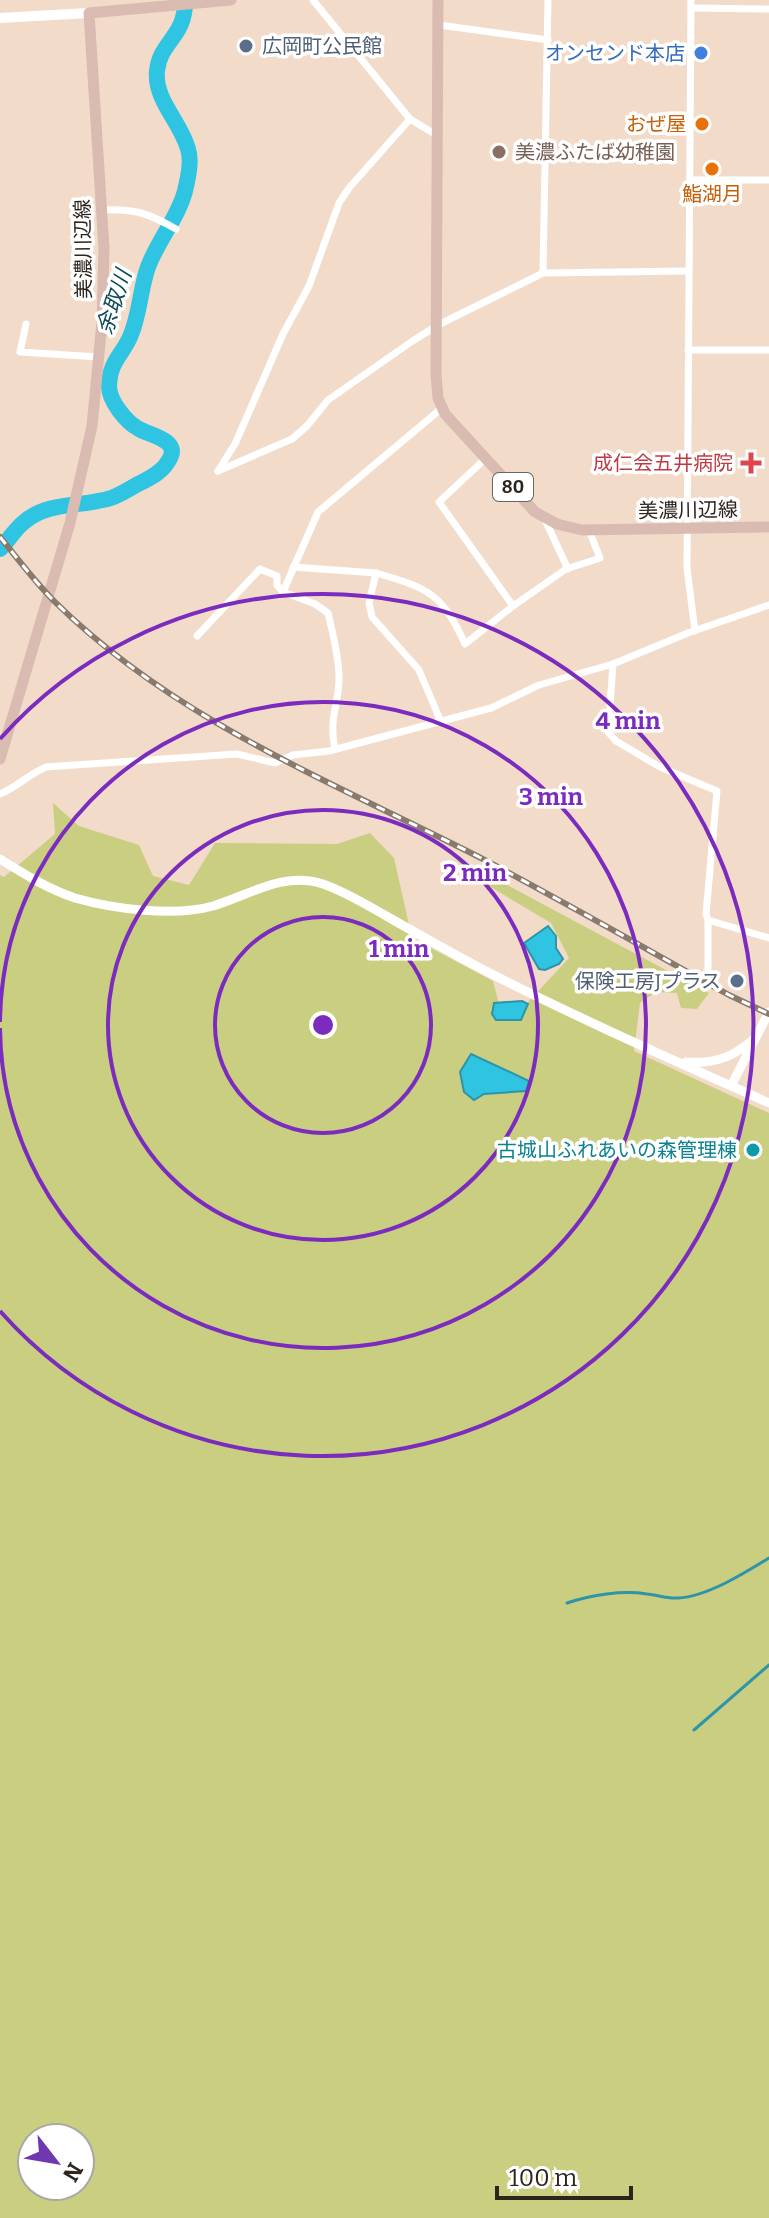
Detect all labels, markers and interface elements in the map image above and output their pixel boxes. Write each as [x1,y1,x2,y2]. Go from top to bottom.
place label: 広岡町公民館 [262,34,382,58]
marker: 広岡町公民館 [237,37,255,55]
place label: オンセンド本店 [545,41,685,65]
marker: オンセンド本店 [692,44,710,62]
place label: おぜ屋 [626,112,686,136]
marker: おぜ屋 [693,115,711,133]
place label: 美濃ふたば幼稚園 [515,140,675,164]
marker: 美濃ふたば幼稚園 [490,143,508,161]
marker: 鮨湖月 [703,160,721,178]
place label: 鮨湖月 [682,182,742,206]
street label: 美濃川辺線 [70,199,96,299]
water label: 余取川 [91,265,138,338]
place label: 成仁会五井病院 [593,451,733,475]
marker: 成仁会五井病院 [740,452,762,474]
road number: 80 [493,473,533,501]
street label: 美濃川辺線 [638,497,738,523]
text: 4 min [596,707,661,735]
text: 3 min [519,783,584,811]
text: 2 min [443,859,507,887]
text: 1 min [369,935,430,963]
place label: 保険工房Jプラス [575,969,721,993]
marker: 保険工房Jプラス [728,972,746,990]
centre of rings [309,1011,337,1039]
place label: 古城山ふれあいの森管理棟 [497,1138,737,1162]
marker: 古城山ふれあいの森管理棟 [744,1141,762,1159]
north arrow [16,2122,96,2202]
scale bar [497,2150,631,2200]
text: N [57,2158,89,2186]
text: 100 m [509,2164,577,2192]

